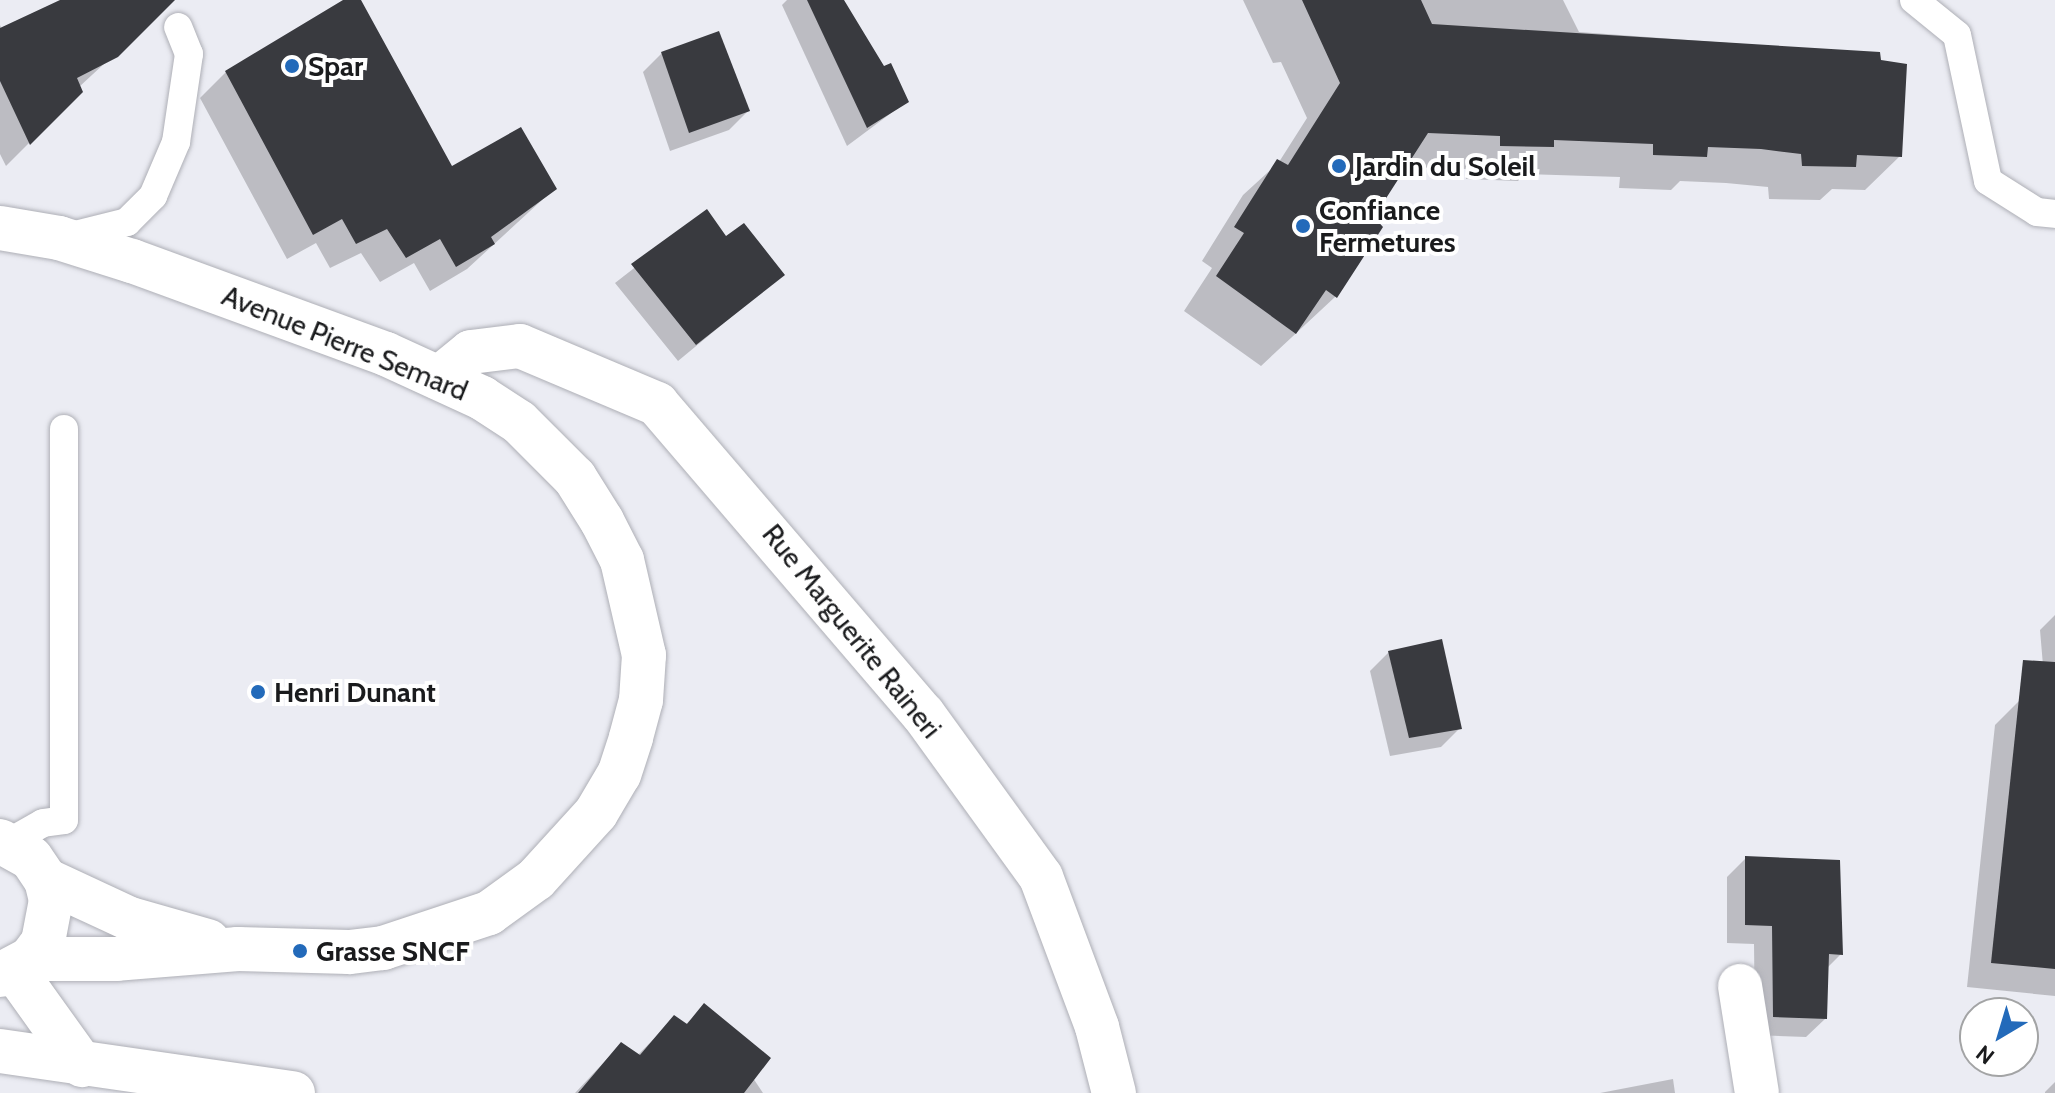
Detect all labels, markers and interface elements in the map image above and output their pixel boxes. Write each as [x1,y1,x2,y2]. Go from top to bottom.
place label: Spar [308,49,363,83]
marker: Spar [283,57,301,75]
place label: Jardin du Soleil [1355,149,1536,183]
marker: Jardin du Soleil [1330,157,1348,175]
place label: Confiance Fermetures [1319,193,1455,259]
marker: Confiance Fermetures [1294,217,1312,235]
street label: Avenue Pierre Semard [217,278,473,408]
street label: Rue Marguerite Raineri [756,517,948,745]
place label: Henri Dunant [274,675,436,709]
marker: Henri Dunant [249,683,267,701]
place label: Grasse SNCF [316,934,470,968]
marker: Grasse SNCF [291,942,309,960]
north arrow [1959,997,2039,1077]
text: N [1971,1039,2000,1070]

